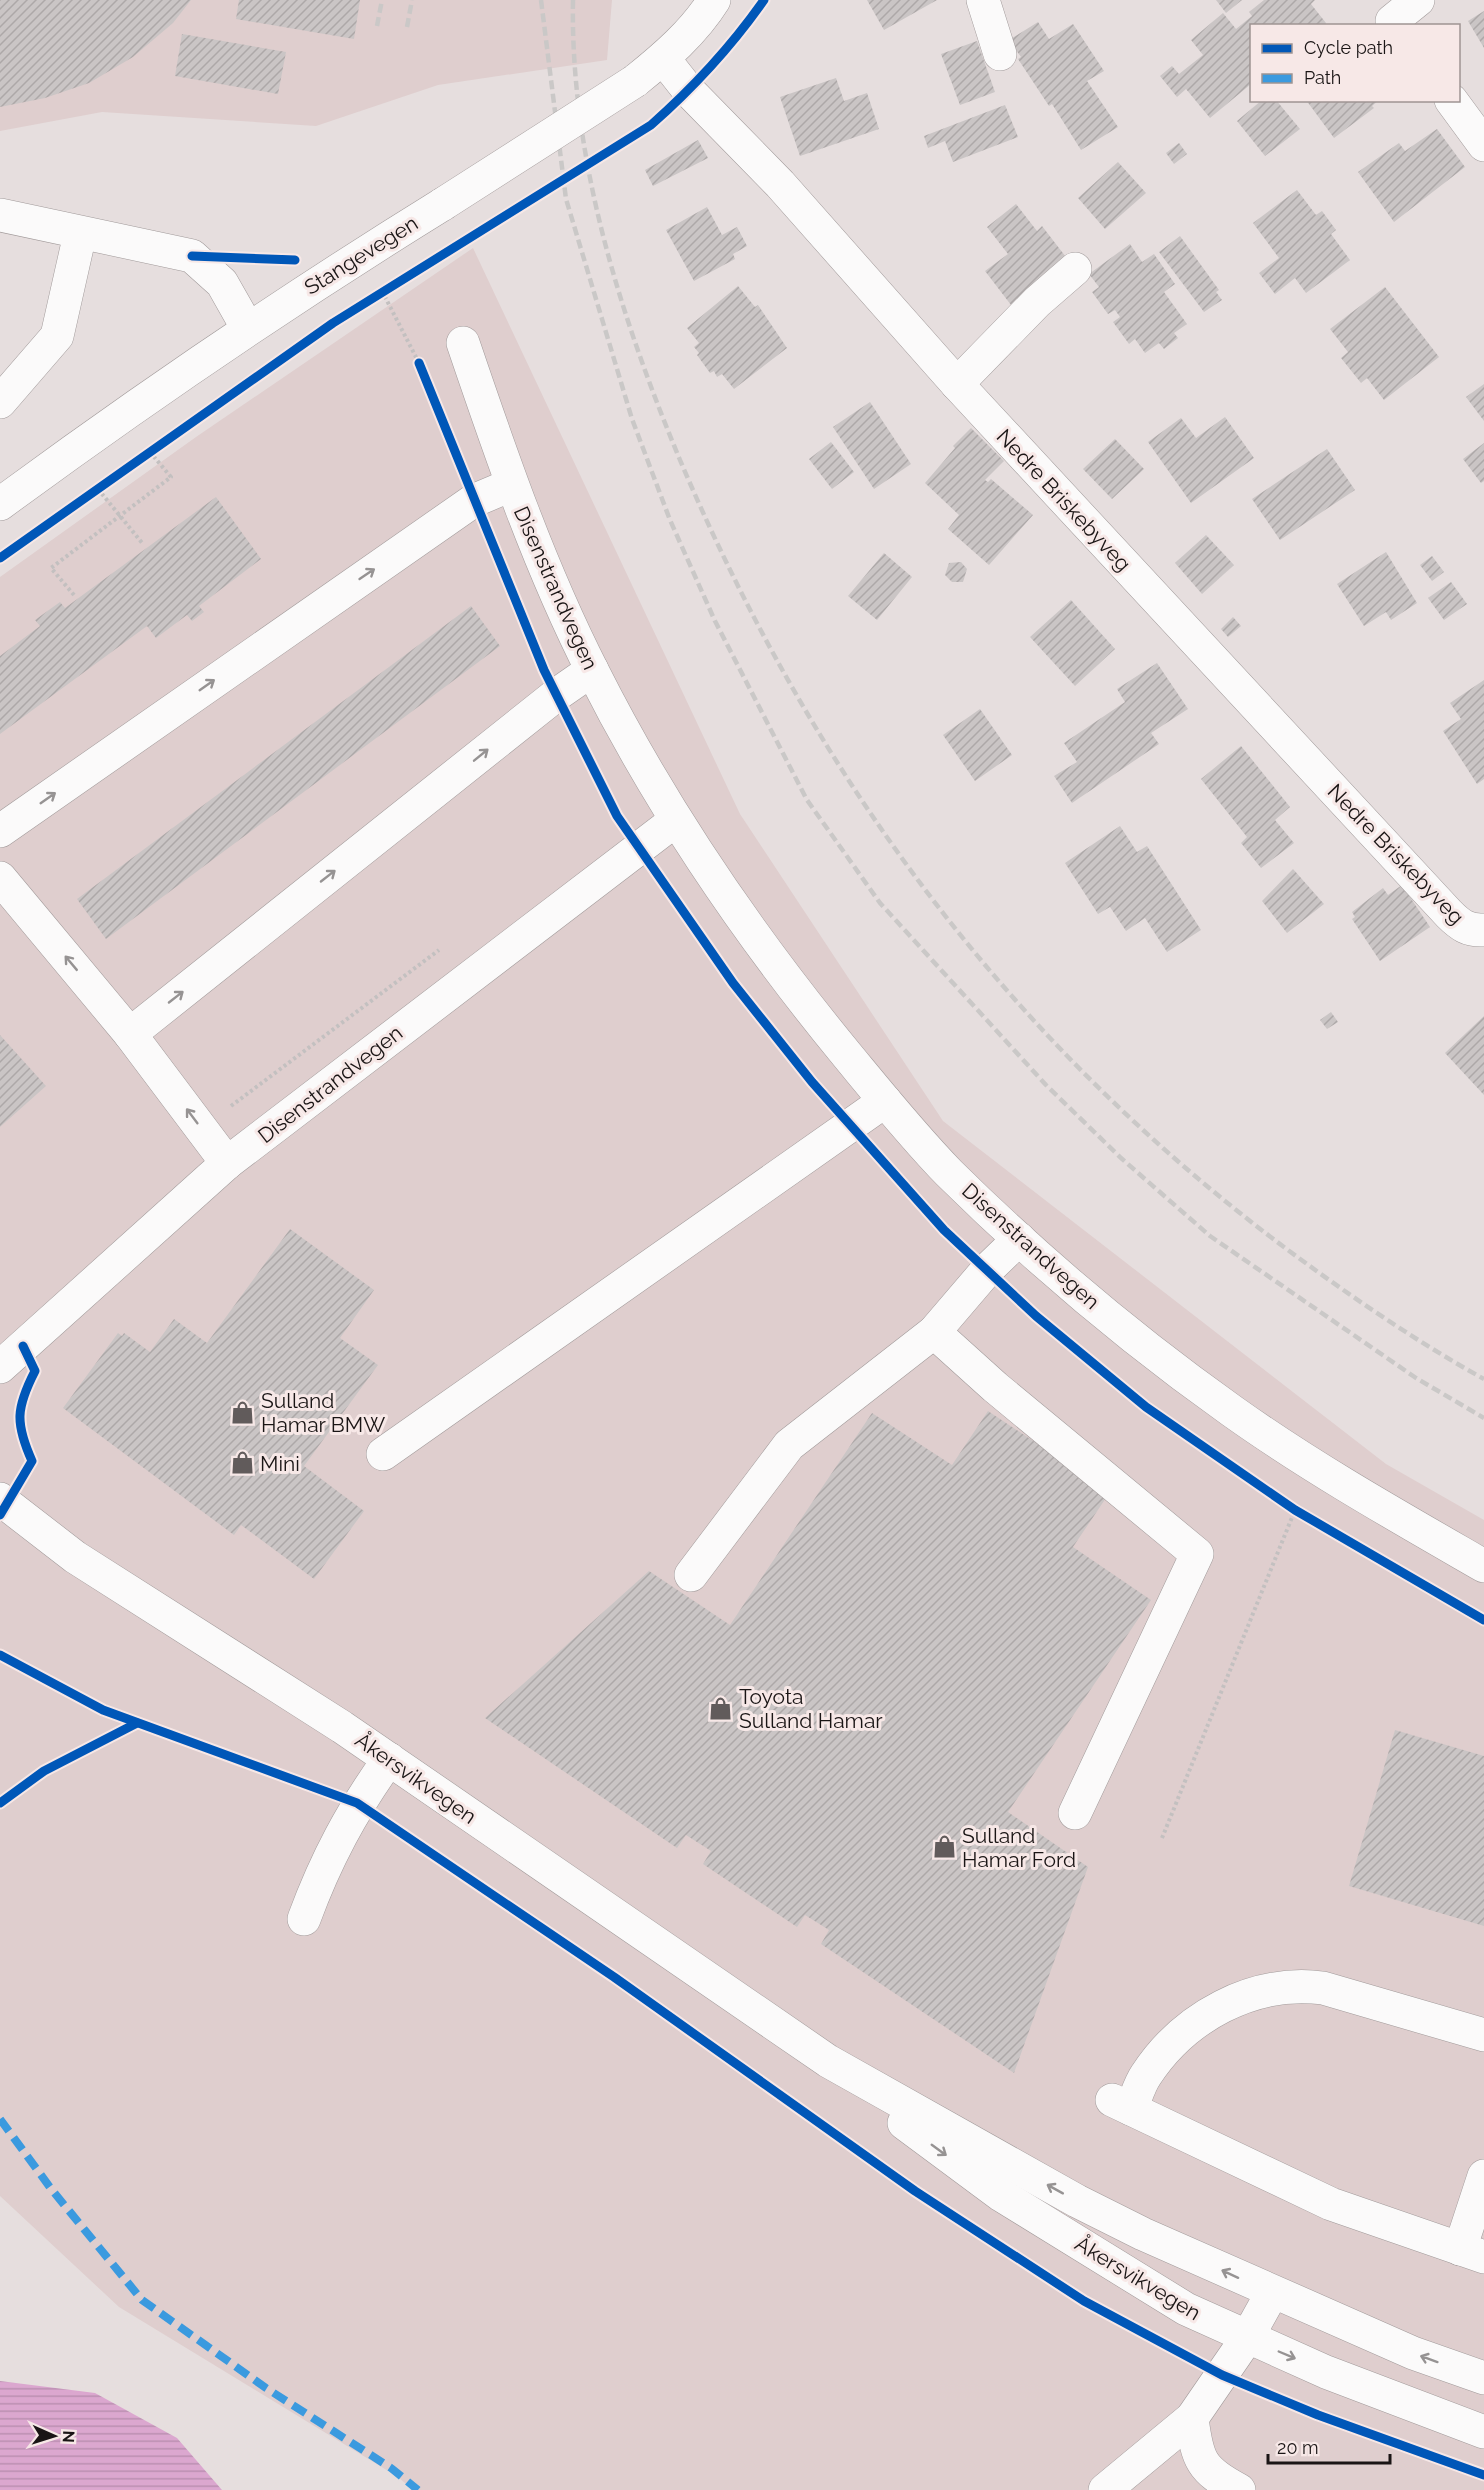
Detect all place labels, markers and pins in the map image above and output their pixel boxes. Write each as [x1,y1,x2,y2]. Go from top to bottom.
place label: Sulland Hamar BMW [261,1388,385,1437]
shop icon: Sulland Hamar BMW [230,1399,256,1425]
shop icon: Mini [229,1450,255,1476]
place label: Mini [260,1451,300,1476]
place label: Toyota Sulland Hamar [739,1684,883,1733]
shop icon: Toyota Sulland Hamar [708,1695,734,1721]
place label: Sulland Hamar Ford [962,1823,1076,1872]
shop icon: Sulland Hamar Ford [931,1834,957,1860]

